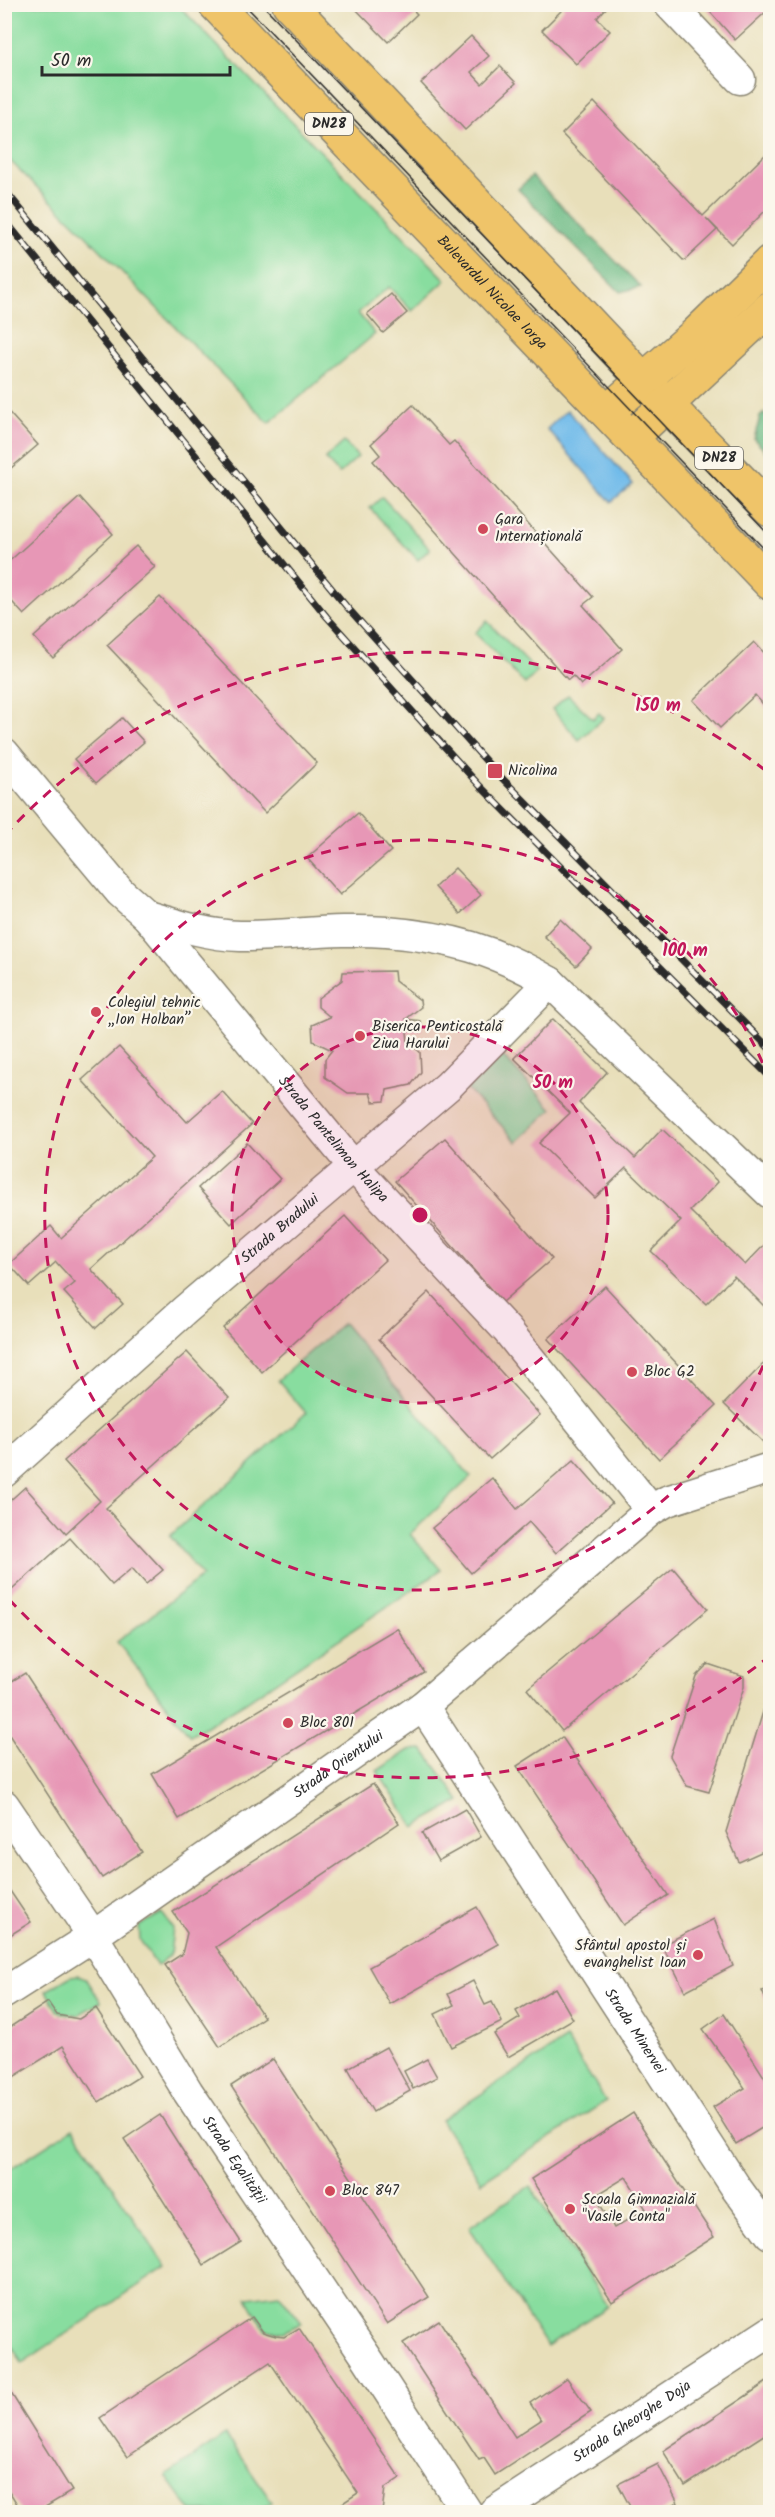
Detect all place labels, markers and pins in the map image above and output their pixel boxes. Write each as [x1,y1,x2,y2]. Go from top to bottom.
place label: Gara Internațională [495,508,584,549]
marker: Gara Internațională [476,522,490,536]
place label: Nicolina [508,759,557,783]
marker: Nicolina [486,762,504,780]
place label: Colegiul tehnic „Ion Holban” [108,991,201,1032]
marker: Colegiul tehnic „Ion Holban” [89,1005,103,1019]
place label: Biserica Penticostală Ziua Harului [372,1015,504,1056]
marker: Biserica Penticostală Ziua Harului [353,1029,367,1043]
centre of rings [410,1205,430,1225]
place label: Bloc G2 [644,1360,695,1384]
marker: Bloc G2 [625,1365,639,1379]
place label: Bloc 801 [300,1711,354,1735]
marker: Bloc 801 [281,1716,295,1730]
place label: Sfântul apostol și evanghelist Ioan [575,1934,687,1975]
marker: Sfântul apostol și evanghelist Ioan [691,1948,705,1962]
place label: Bloc 847 [342,2179,400,2203]
marker: Bloc 847 [323,2184,337,2198]
place label: Școala Gimnazială "Vasile Conta" [582,2188,697,2229]
marker: Școala Gimnazială "Vasile Conta" [563,2202,577,2216]

